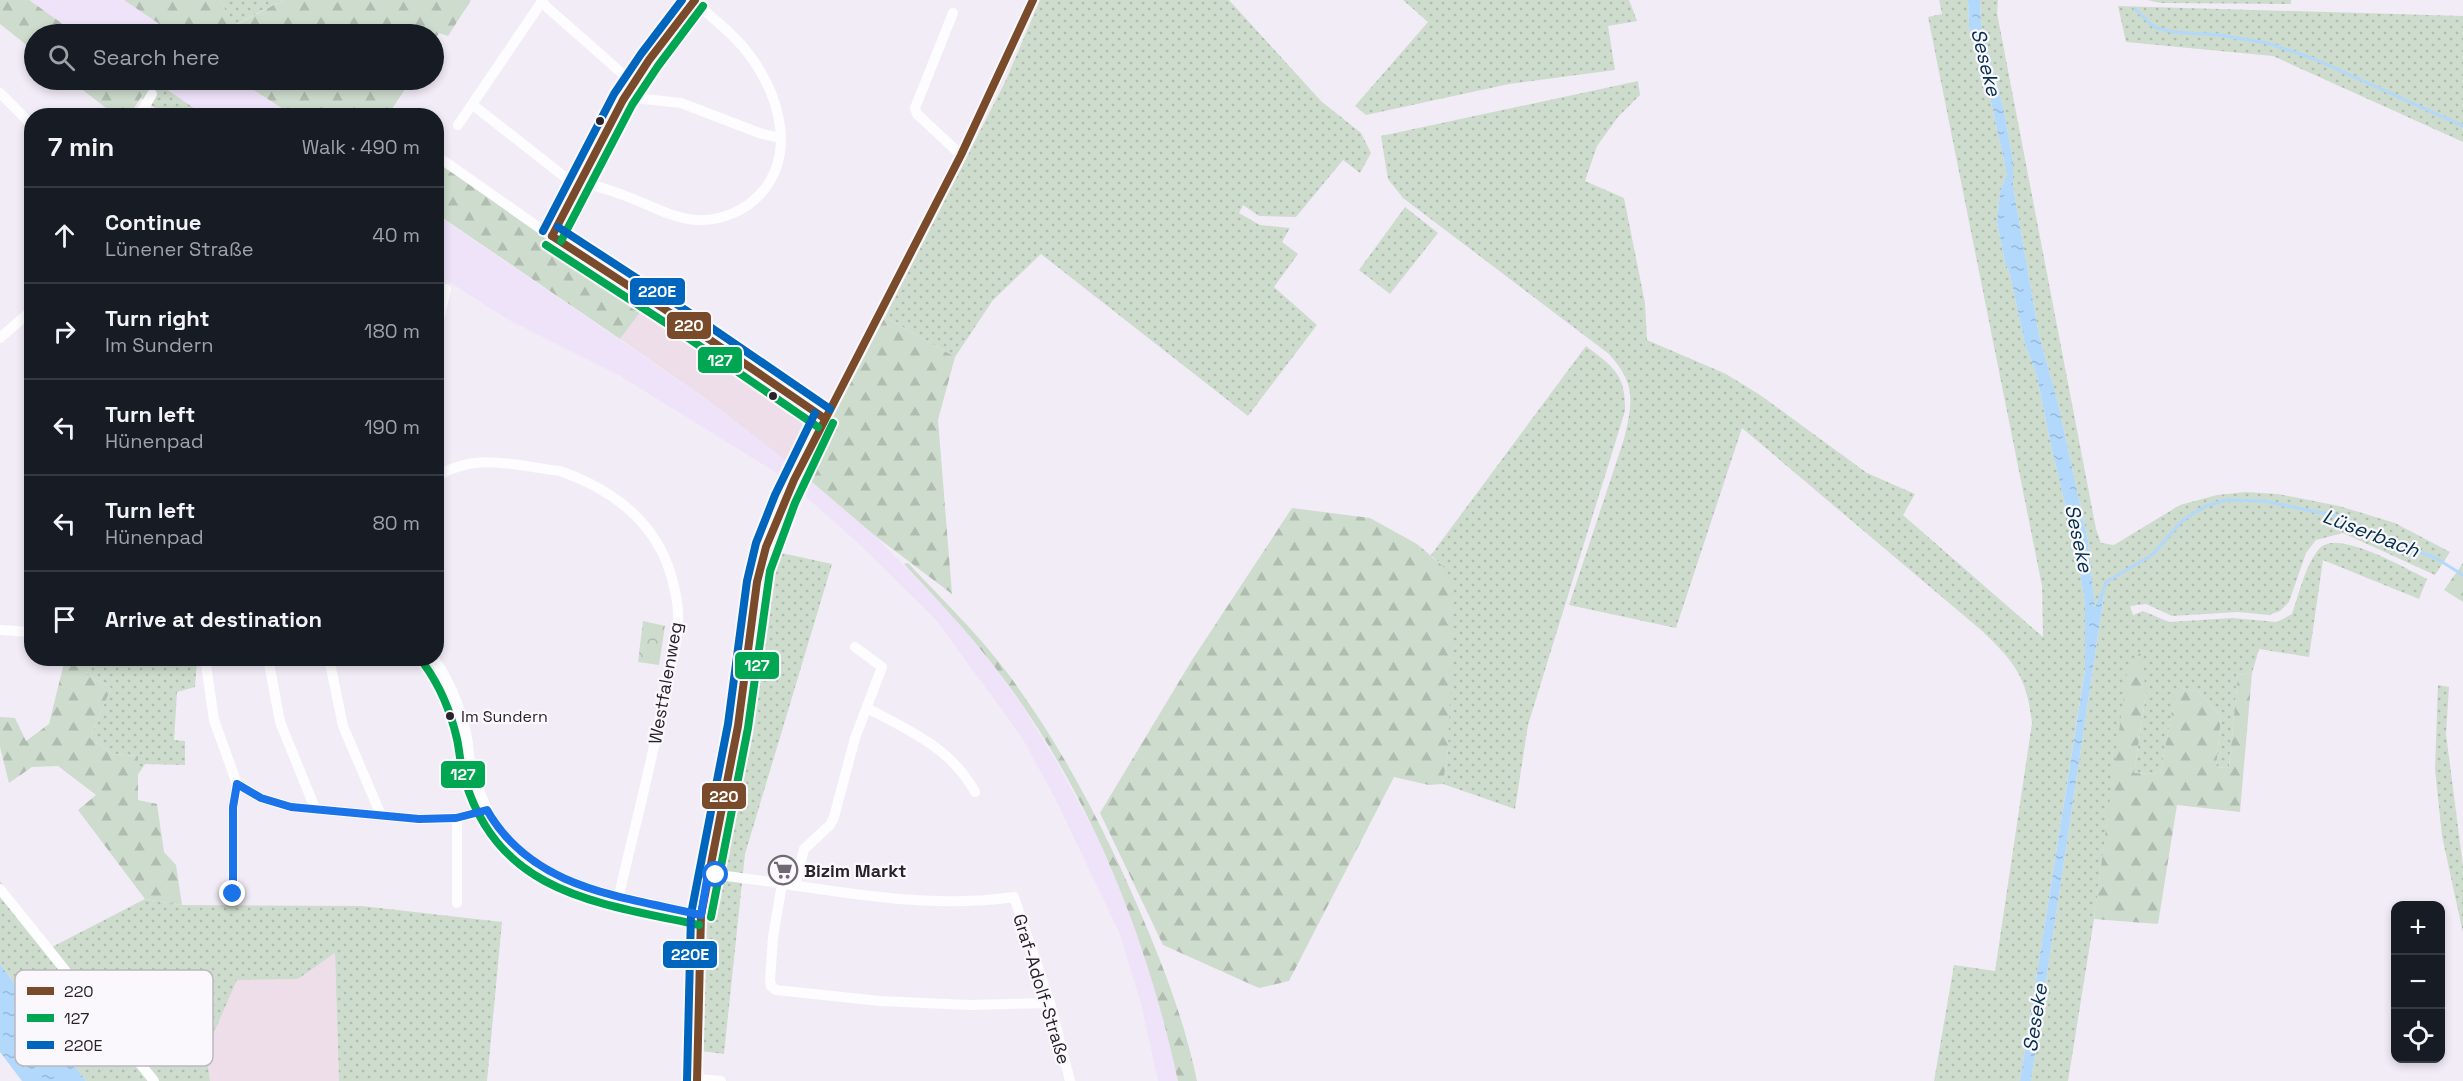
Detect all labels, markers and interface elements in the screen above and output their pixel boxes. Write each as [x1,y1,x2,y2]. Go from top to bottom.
search box [24,24,444,90]
water label: Seseke [1965,26,2007,100]
icon: search [45,41,78,74]
text: Search here [93,43,220,71]
unlabelled marker [594,115,606,127]
text: 7 min [48,130,114,164]
text: Walk · 490 m [302,134,420,160]
text: Continue [105,208,201,236]
icon: ahead [48,219,81,252]
text: 40 m [372,222,420,248]
text: Lünener Straße [105,236,254,262]
line badge: 220E [629,277,686,306]
text: 220E [638,281,676,302]
text: Turn right [105,304,210,332]
line badge: 220 [666,311,712,340]
icon: right [48,315,81,348]
text: 220 [674,315,704,336]
text: 180 m [364,318,420,344]
text: Im Sundern [105,332,214,358]
line badge: 127 [697,346,743,374]
text: 127 [707,350,733,371]
unlabelled marker [767,390,779,402]
text: Turn left [105,400,195,428]
icon: left [48,411,81,444]
text: 190 m [364,414,420,440]
text: Hünenpad [105,428,204,454]
text: Turn left [105,496,195,524]
water label: Seseke [2059,502,2099,575]
water label: Lüserbach [2319,503,2424,564]
icon: left [48,507,81,540]
text: 80 m [372,510,420,536]
text: Hünenpad [105,524,204,550]
icon: arrive [48,603,81,636]
text: Arrive at destination [105,605,322,633]
street label: Westfalenweg [643,620,687,746]
line badge: 127 [734,651,780,680]
text: 127 [744,655,770,676]
place label: Im Sundern [461,706,548,727]
marker: Im Sundern [444,710,456,722]
line badge: 127 [440,760,486,789]
text: 127 [450,764,476,785]
line badge: 220 [701,782,747,810]
text: 220 [709,786,739,807]
supermarket icon: Bizim Markt [767,854,799,886]
place label: Bizim Markt [804,859,907,882]
route start [702,861,728,887]
route end [219,880,245,906]
map controls [2391,901,2445,1063]
button: + [2391,901,2445,955]
street label: Graf-Adolf-Straße [1008,911,1076,1067]
line badge: 220E [662,940,718,969]
text: 220E [671,944,709,965]
button: − [2391,955,2445,1009]
legend [15,970,213,1066]
text: 220 [64,981,94,1002]
water label: Seseke [2017,981,2053,1054]
text: 127 [64,1008,89,1029]
button: locate [2391,1009,2445,1063]
text: 220E [64,1035,103,1056]

